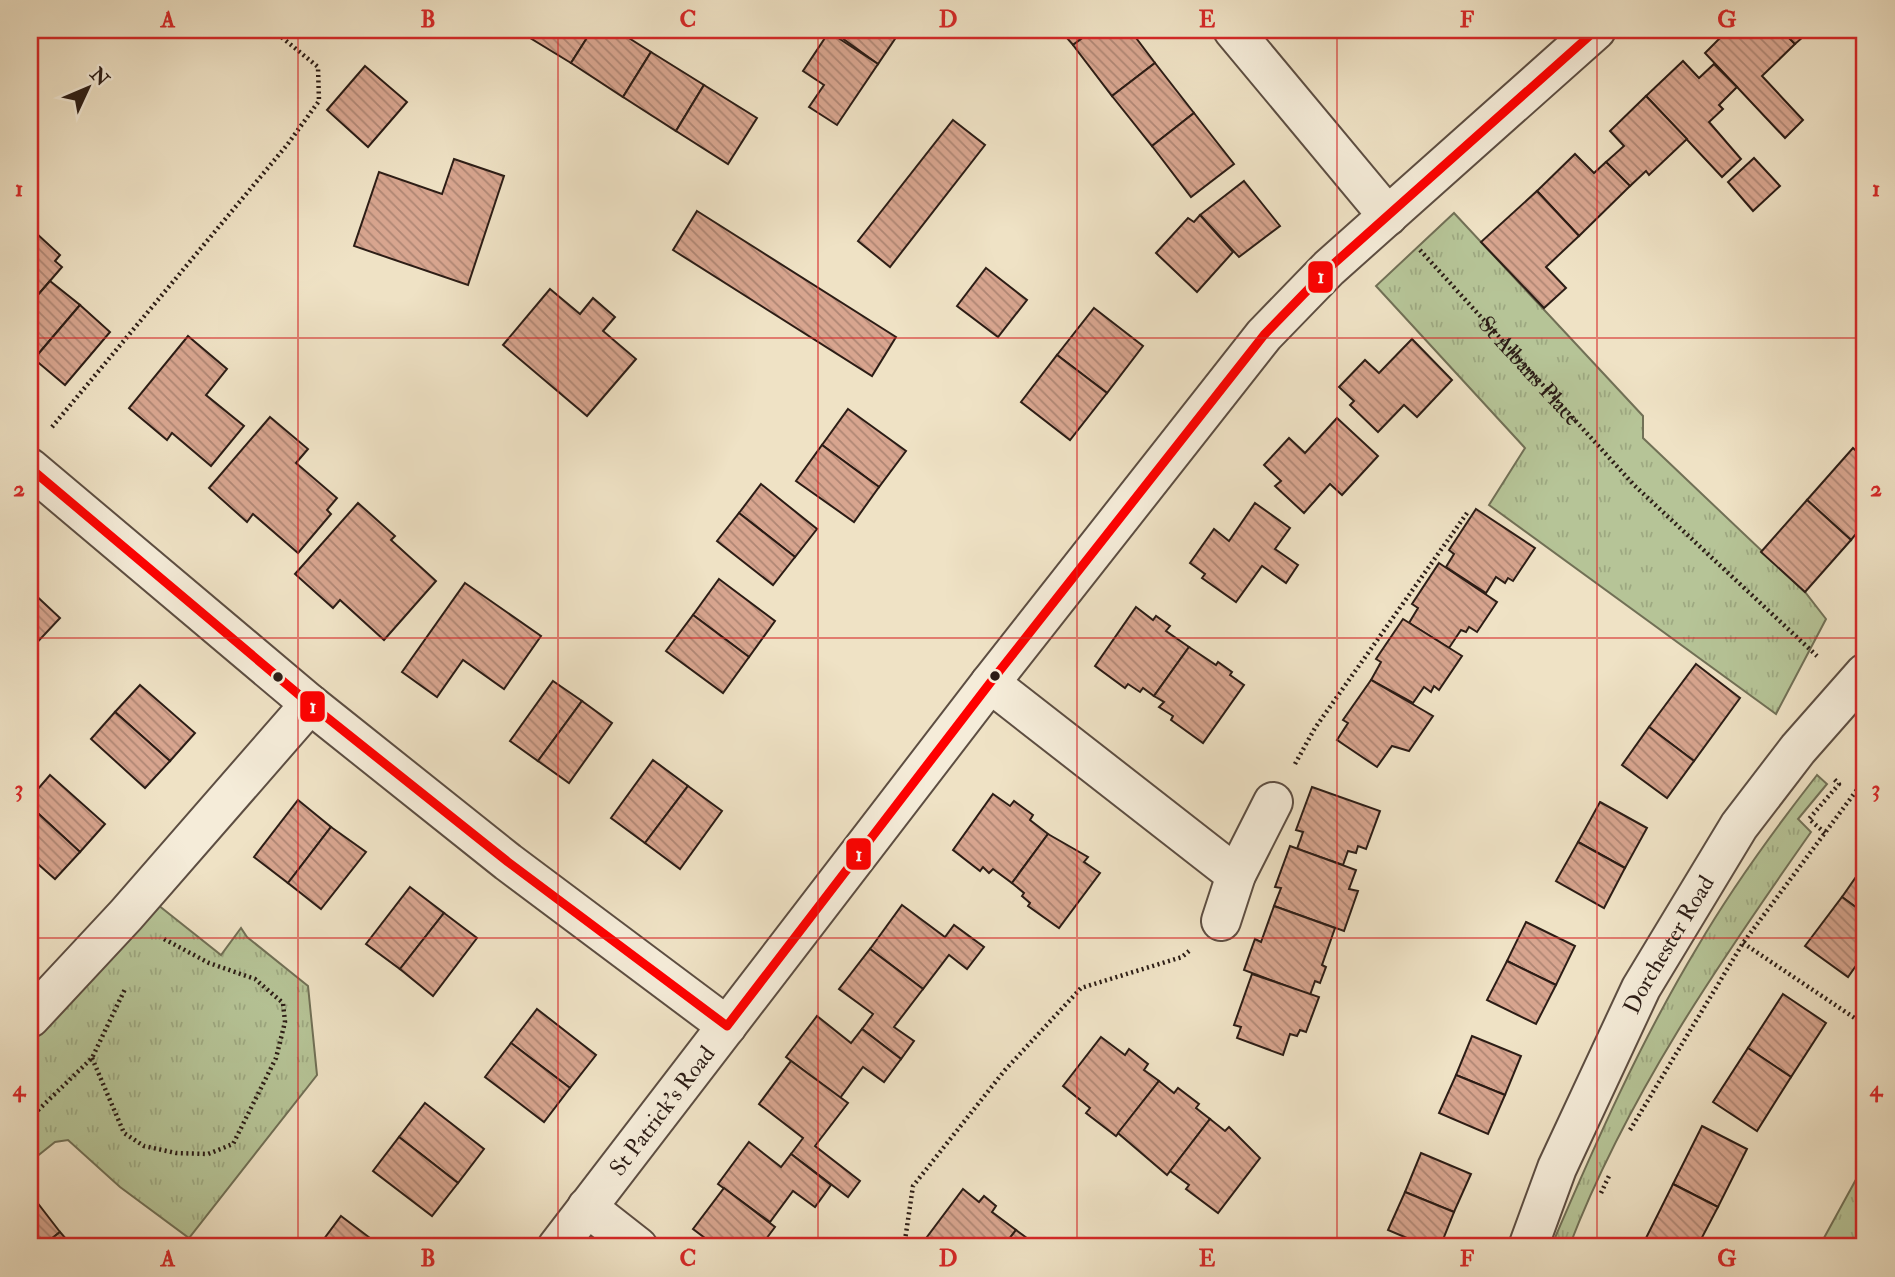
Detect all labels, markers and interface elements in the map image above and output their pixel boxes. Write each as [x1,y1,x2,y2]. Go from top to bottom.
text: A [160,5,176,34]
text: B [420,5,436,34]
text: C [680,5,696,34]
text: D [939,5,957,34]
text: E [1199,5,1216,34]
text: F [1460,5,1475,34]
text: G [1717,5,1737,34]
north arrow [52,52,122,122]
text: N [84,62,115,92]
text: 1 [15,174,23,203]
text: 1 [1872,174,1880,203]
line badge: 1 [1307,260,1334,294]
text: 1 [1318,265,1325,289]
street label: St Albans Place [1472,310,1587,432]
text: 2 [13,474,25,503]
text: 2 [1870,474,1882,503]
unlabelled marker [988,669,1002,683]
unlabelled marker [271,670,285,684]
line badge: 1 [299,690,326,723]
text: 1 [310,695,317,719]
text: 3 [15,774,23,803]
text: 3 [1872,774,1880,803]
line badge: 1 [845,837,872,871]
text: 1 [856,843,863,867]
street label: Dorchester Road [1617,870,1720,1018]
street label: St Patrick's Road [603,1040,721,1181]
text: 4 [12,1074,27,1103]
text: 4 [1869,1074,1884,1103]
text: A [160,1244,176,1273]
text: B [420,1244,436,1273]
text: C [680,1244,696,1273]
text: D [939,1244,957,1273]
text: E [1199,1244,1216,1273]
text: F [1460,1244,1475,1273]
text: G [1717,1244,1737,1273]

